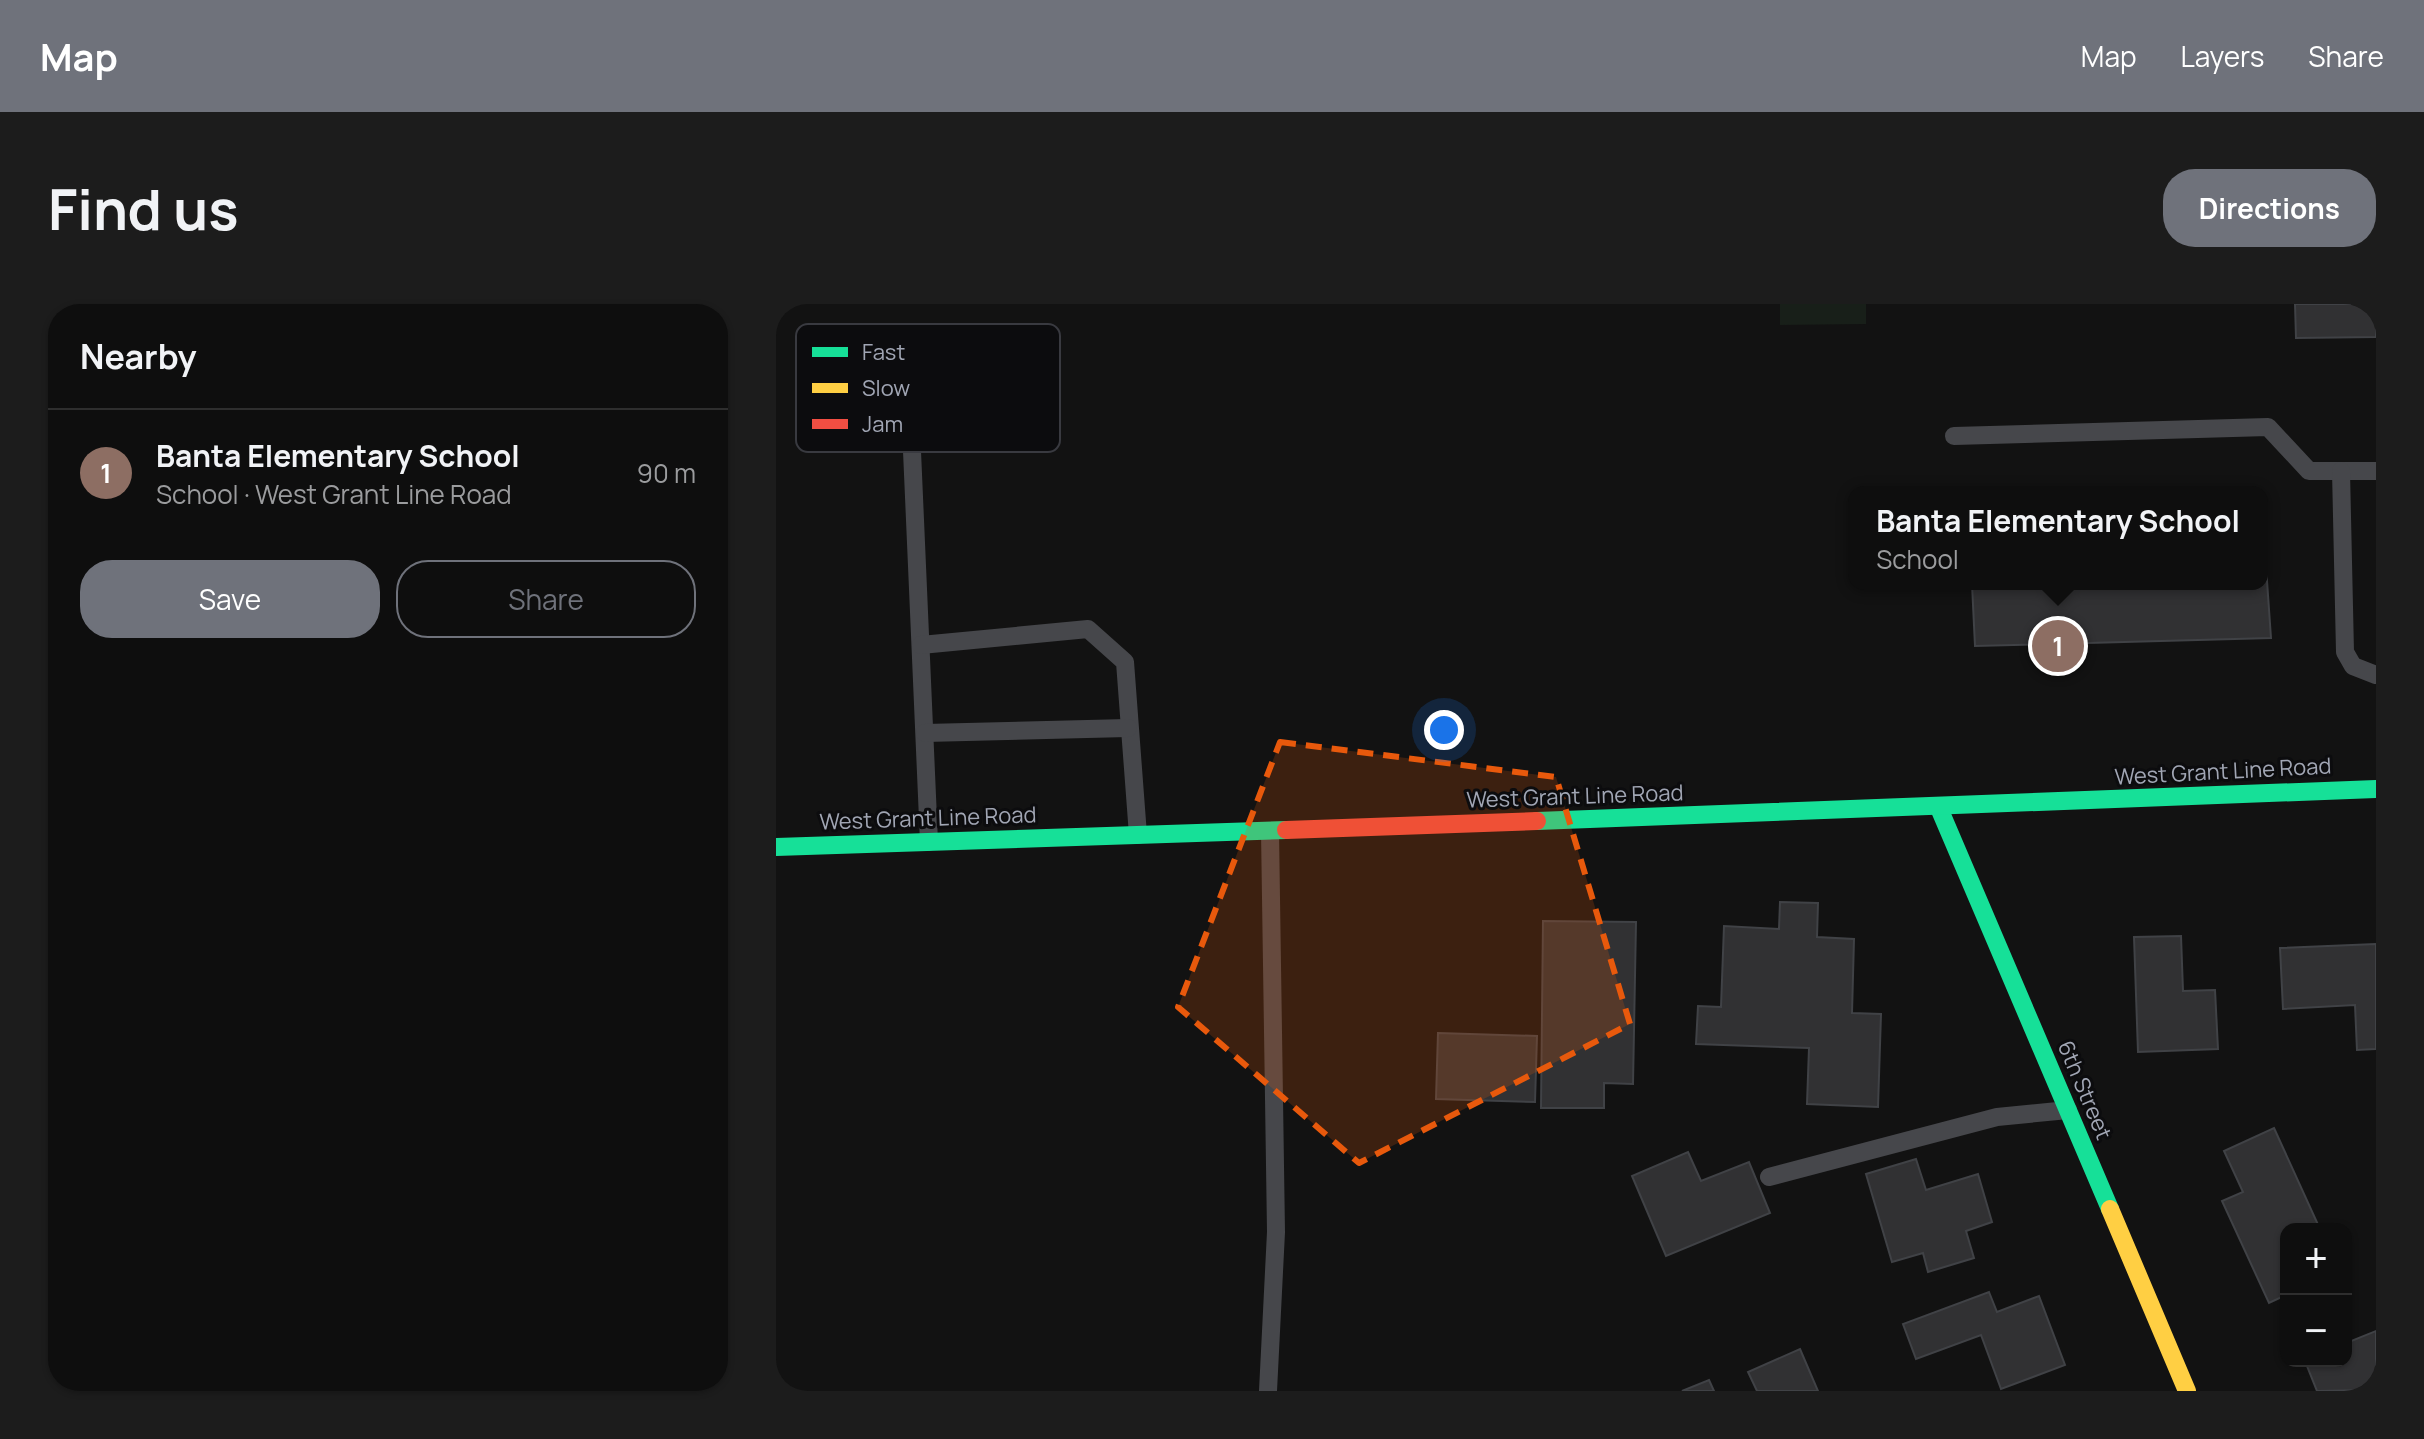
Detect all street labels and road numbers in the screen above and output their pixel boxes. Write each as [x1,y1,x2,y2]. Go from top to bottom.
street label: West Grant Line Road [2114,750,2332,792]
street label: West Grant Line Road [1466,777,1684,815]
street label: West Grant Line Road [819,799,1037,837]
street label: 6th Street [2051,1036,2119,1144]

